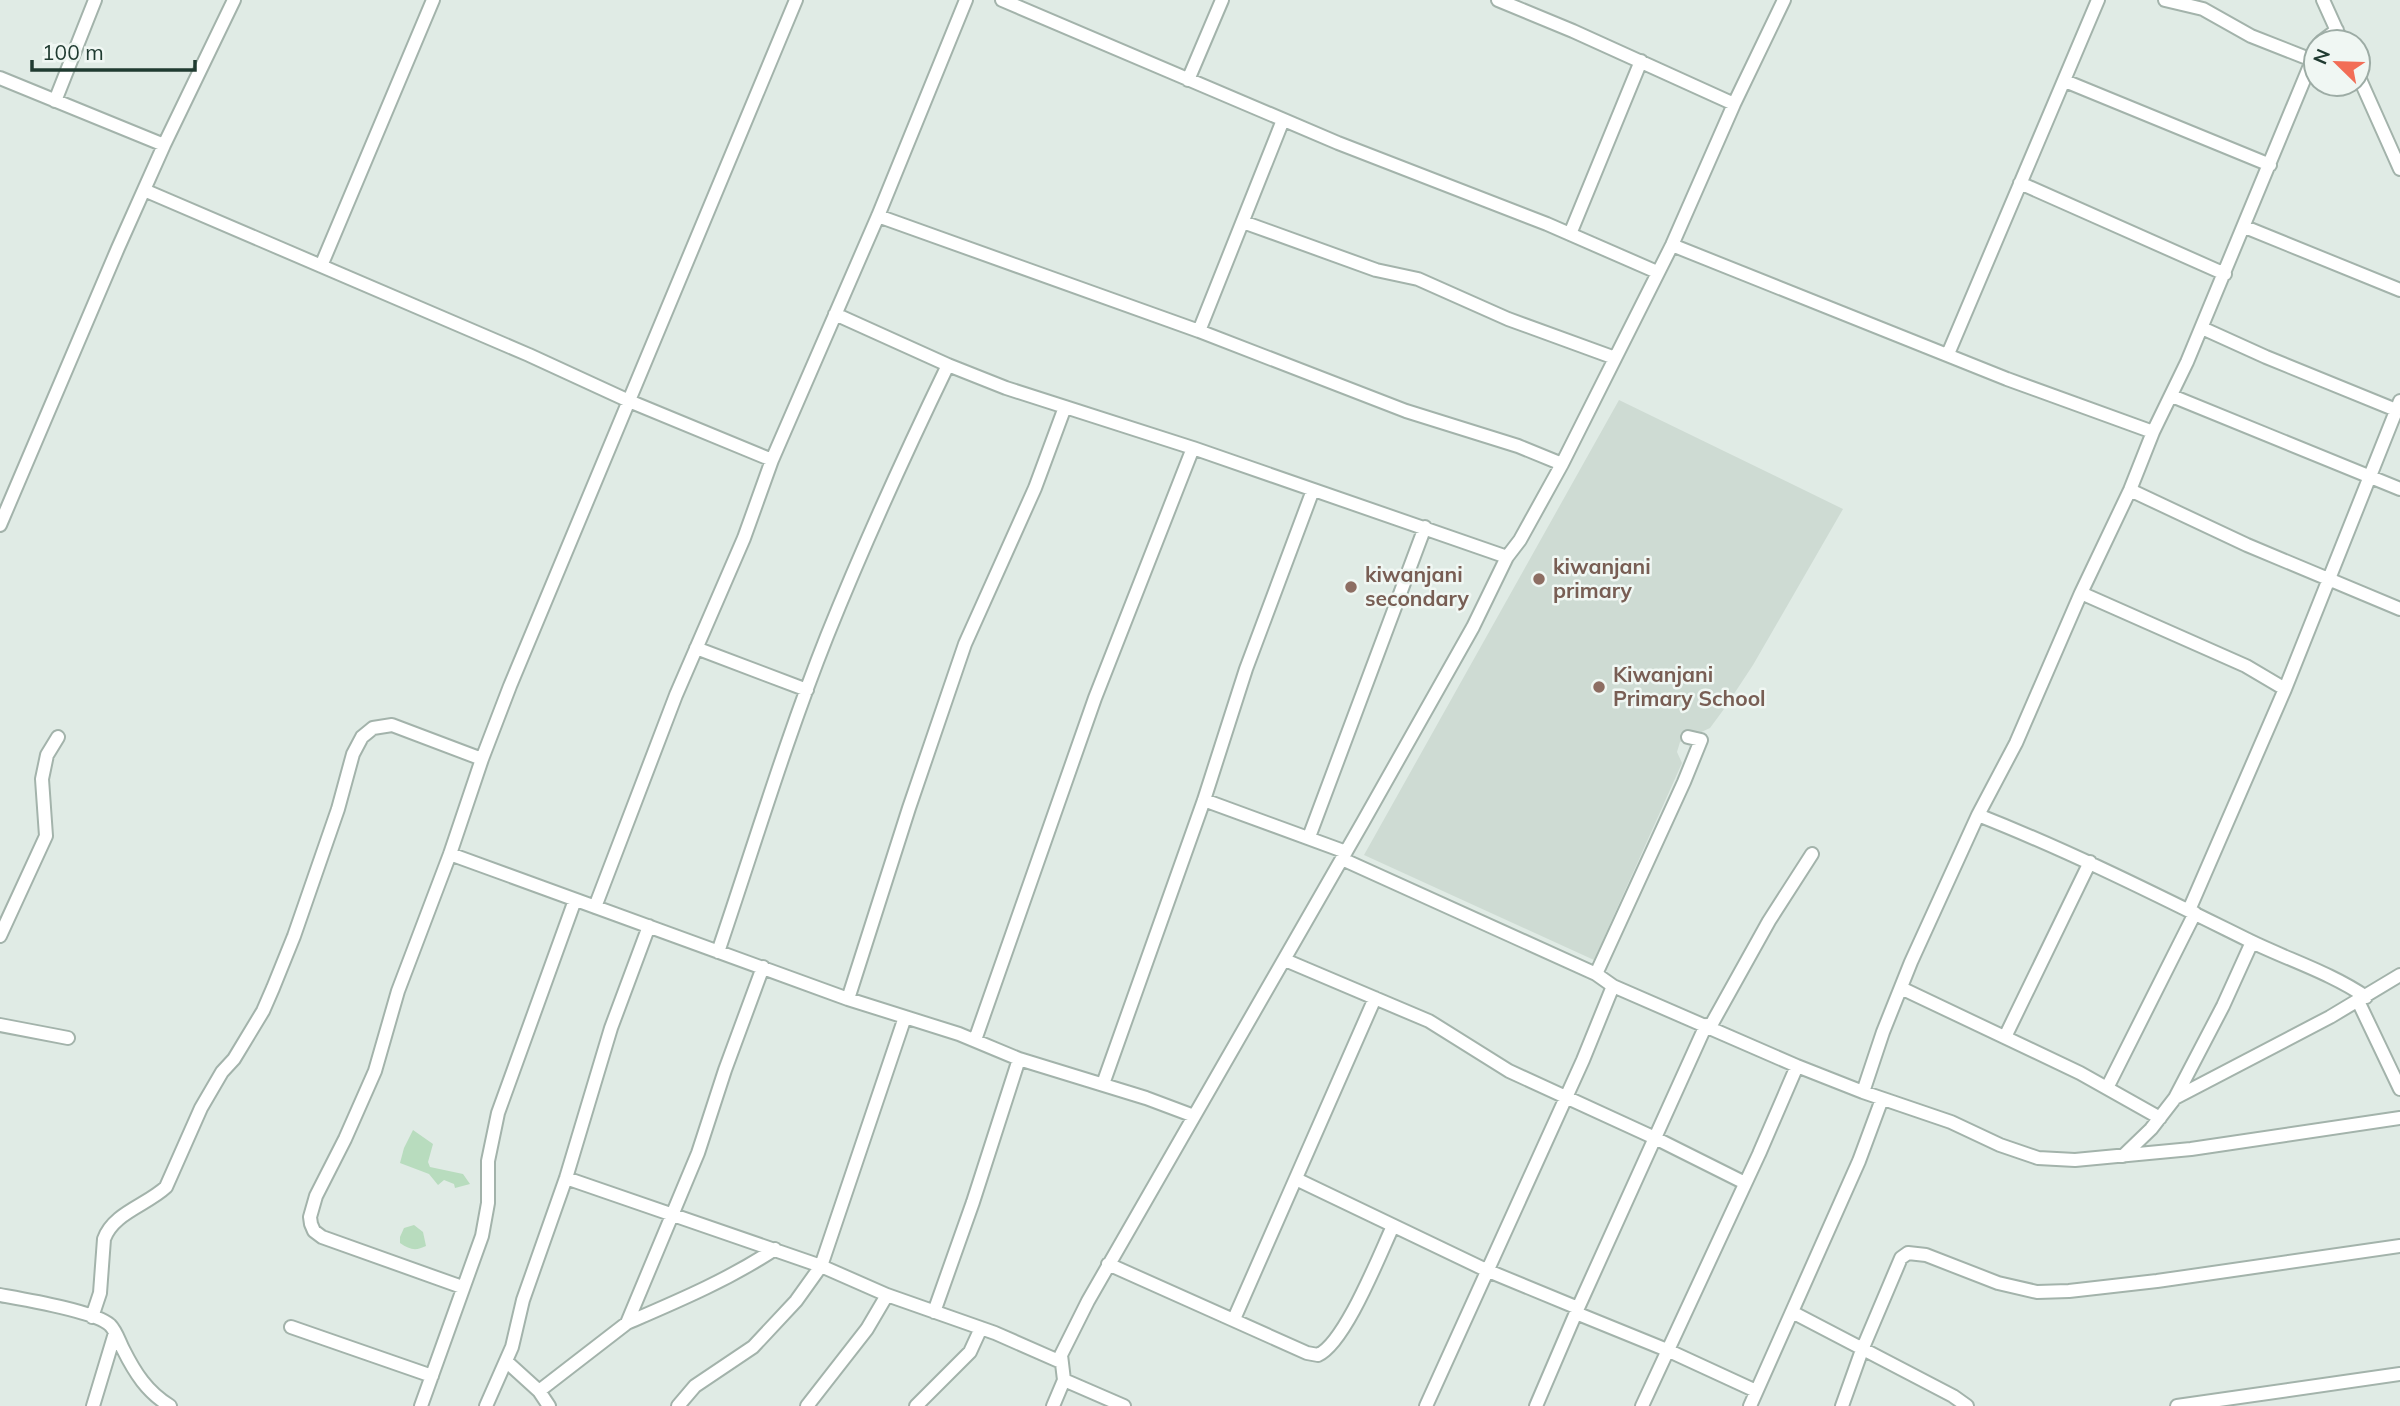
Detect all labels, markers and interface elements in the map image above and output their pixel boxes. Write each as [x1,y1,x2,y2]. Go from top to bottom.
scale bar [32,28,194,72]
north arrow [2302,28,2372,98]
text: 100 m [42,39,104,65]
text: N [2308,45,2335,68]
place label: kiwanjani primary [1553,553,1651,603]
place label: kiwanjani secondary [1365,561,1469,611]
marker: kiwanjani primary [1531,571,1547,587]
marker: kiwanjani secondary [1343,579,1359,595]
place label: Kiwanjani Primary School [1613,661,1766,711]
marker: Kiwanjani Primary School [1591,679,1607,695]

